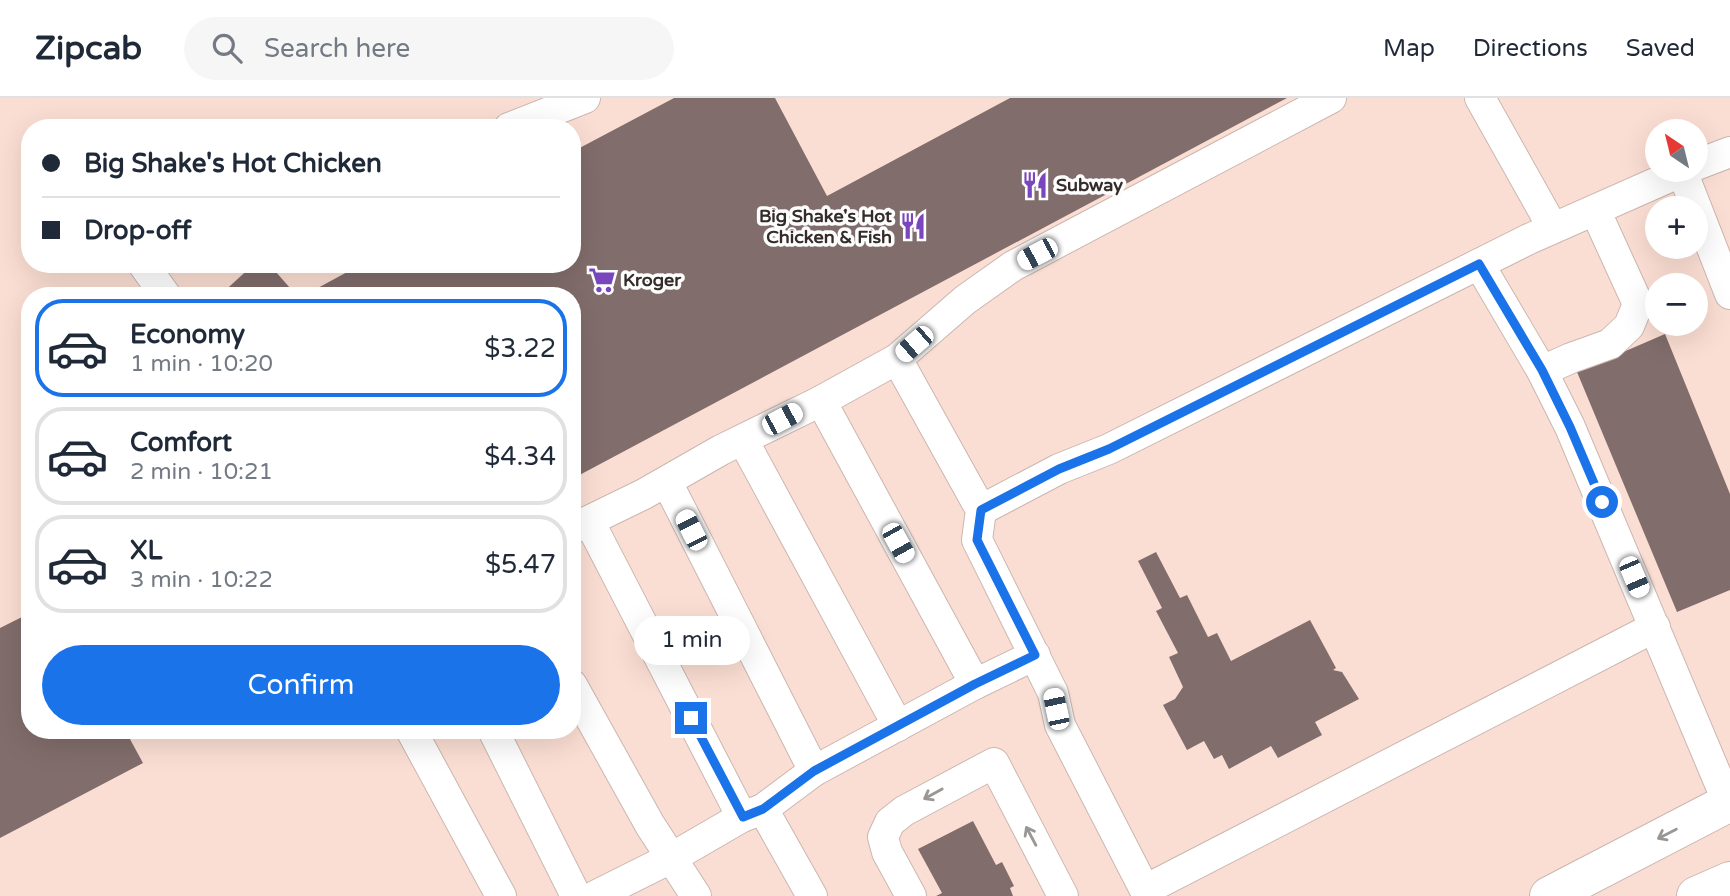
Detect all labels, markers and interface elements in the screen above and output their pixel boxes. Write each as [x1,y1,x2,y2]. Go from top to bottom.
search box [184,17,674,80]
text: Zipcab [35,29,142,68]
icon: search [208,29,246,67]
text: Search here [264,33,410,64]
text: Map [1383,34,1435,63]
text: Directions [1473,34,1588,63]
text: Saved [1626,34,1695,63]
north arrow [1645,119,1708,182]
map controls [1645,119,1708,336]
text: Big Shake's Hot Chicken [84,148,382,179]
restaurant icon: Subway [1020,170,1050,200]
place label: Subway [1056,174,1123,196]
button: + [1645,196,1708,259]
place label: Big Shake's Hot Chicken & Fish [759,205,892,248]
restaurant icon: Big Shake's Hot Chicken & Fish [898,211,928,241]
text: Drop-off [84,215,191,246]
car [1014,235,1061,273]
supermarket icon: Kroger [587,265,617,295]
place label: Kroger [623,269,682,291]
button: − [1645,273,1708,336]
icon: car [46,317,109,380]
text: Economy [130,319,245,350]
car [892,322,937,366]
text: $3.22 [484,333,556,364]
text: 1 min · 10:20 [130,350,273,378]
car [759,400,806,438]
icon: car [46,425,109,488]
text: Comfort [130,427,232,458]
text: $4.34 [484,441,556,472]
text: 2 min · 10:21 [130,458,273,486]
route start [1586,486,1618,518]
car [673,507,710,553]
car [879,520,918,566]
icon: car [46,533,109,596]
text: XL [130,535,162,566]
text: $5.47 [485,549,556,580]
car [1617,554,1652,600]
text: 3 min · 10:22 [130,566,273,594]
callout: 1 min [633,616,749,666]
text: 1 min [661,626,723,654]
button: Confirm [42,645,560,725]
car [1042,686,1071,732]
route end [675,702,707,734]
one-way arrow [924,788,944,802]
one-way arrow [1024,826,1038,846]
one-way arrow [1657,827,1678,841]

